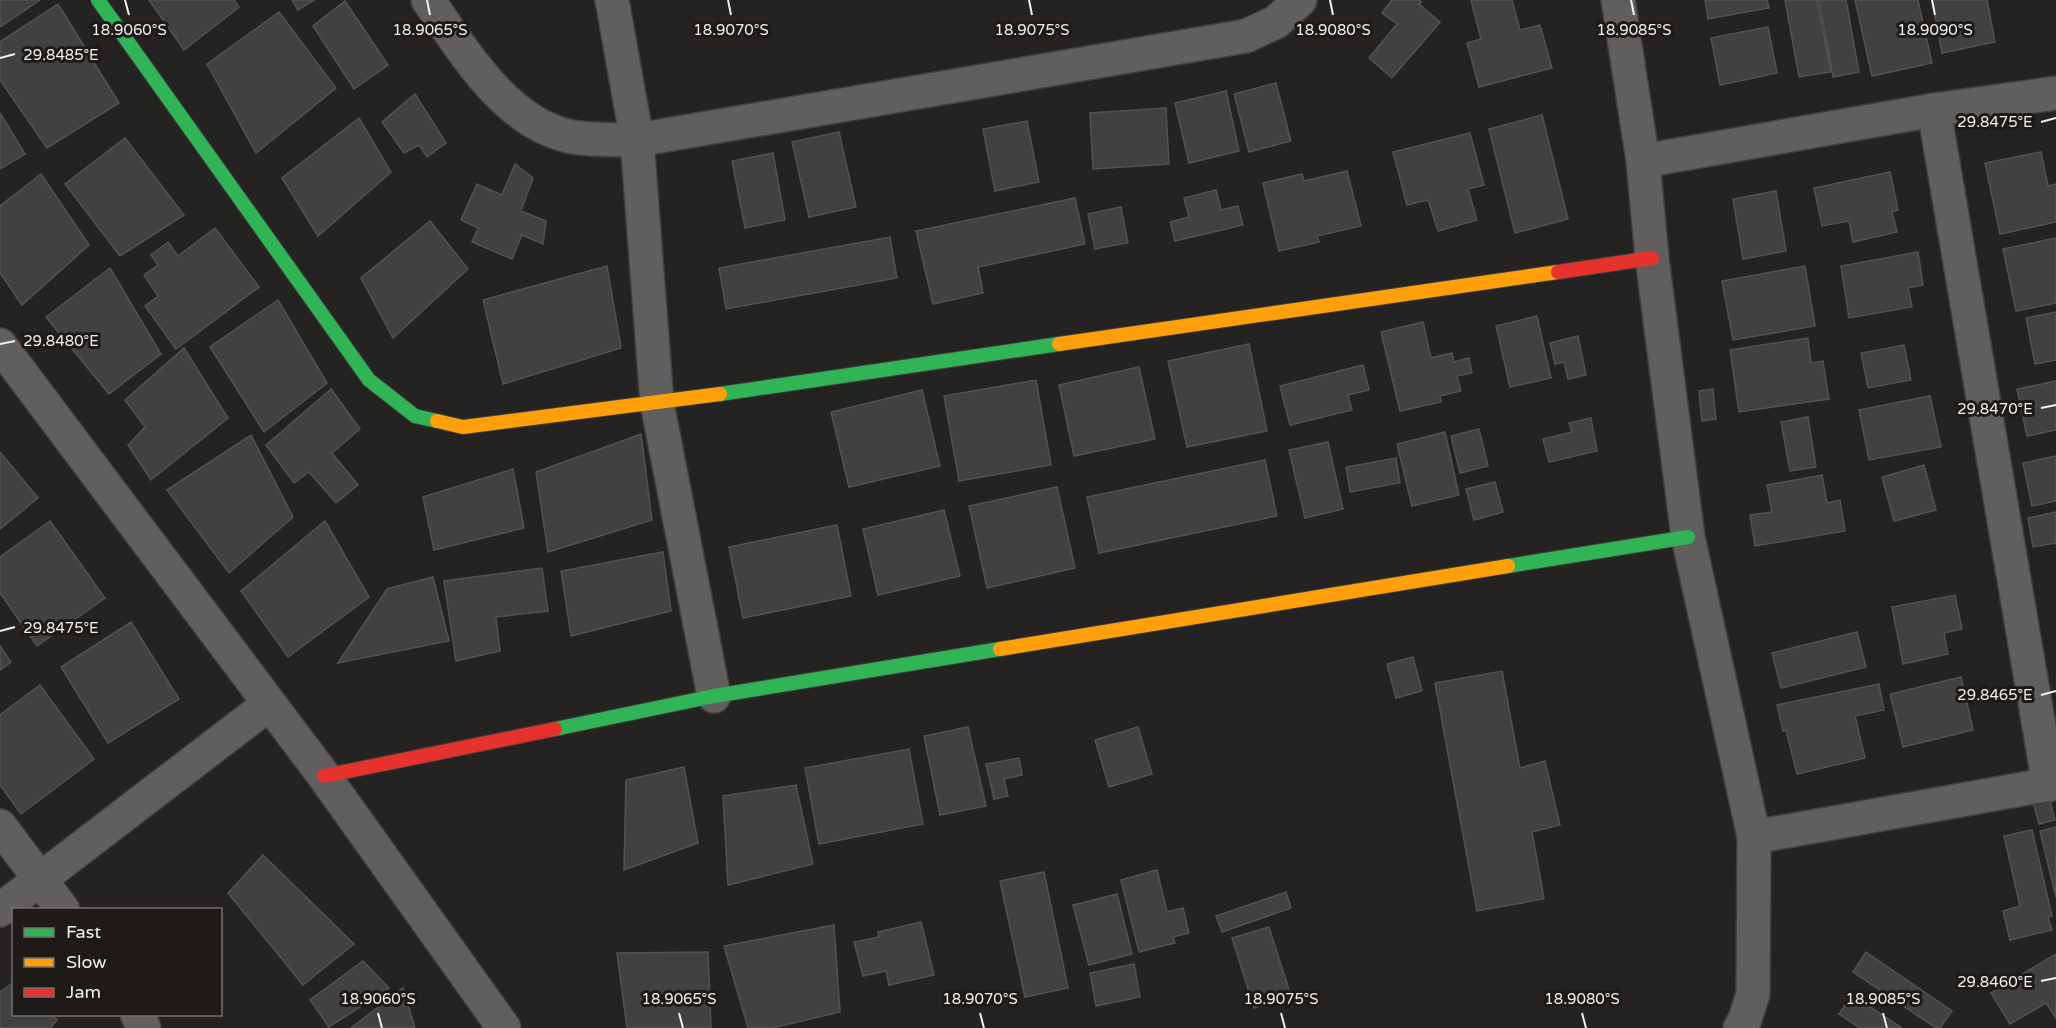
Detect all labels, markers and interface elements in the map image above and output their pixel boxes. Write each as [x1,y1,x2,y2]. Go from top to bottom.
text: 18.9060°S [91,21,167,39]
text: 18.9065°S [392,21,468,39]
text: 18.9070°S [693,21,769,39]
text: 18.9075°S [994,21,1070,39]
text: 18.9080°S [1295,21,1371,39]
text: 18.9085°S [1596,21,1672,39]
text: 18.9090°S [1897,21,1973,39]
text: 29.8485°E [23,46,99,64]
text: 29.8475°E [1957,113,2033,131]
text: 29.8480°E [23,332,99,350]
text: 29.8470°E [1957,400,2033,418]
text: 29.8475°E [23,619,99,637]
text: 29.8465°E [1957,686,2033,704]
legend [12,908,222,1016]
text: Fast [66,921,101,943]
text: Slow [66,951,107,973]
text: 29.8460°E [1957,973,2033,991]
text: Jam [66,981,101,1003]
text: 18.9060°S [340,990,416,1008]
text: 18.9065°S [641,990,717,1008]
text: 18.9070°S [942,990,1018,1008]
text: 18.9075°S [1243,990,1319,1008]
text: 18.9080°S [1544,990,1620,1008]
text: 18.9085°S [1845,990,1921,1008]

